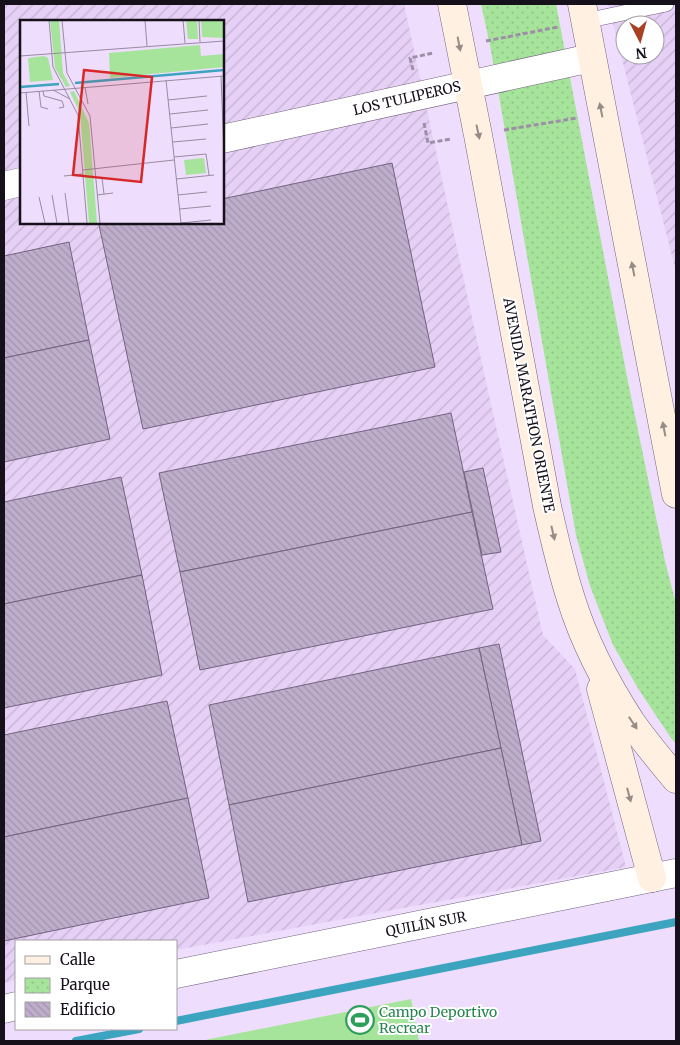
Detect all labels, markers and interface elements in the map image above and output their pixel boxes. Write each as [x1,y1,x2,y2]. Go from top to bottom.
north arrow [615,15,665,65]
inset map [20,20,224,224]
one-way arrow [456,37,464,53]
text: N [635,43,648,62]
street label: LOS TULIPEROS [351,77,463,119]
one-way arrow [597,102,605,118]
one-way arrow [474,125,482,141]
one-way arrow [628,261,636,277]
street label: AVENIDA MARATHON ORIENTE [499,295,559,514]
one-way arrow [659,421,667,437]
one-way arrow [549,525,557,540]
one-way arrow [628,716,637,730]
one-way arrow [625,788,633,803]
street label: QUILÍN SUR [384,907,468,941]
legend [15,940,178,1030]
text: Calle [60,950,95,969]
text: Parque [60,975,110,994]
text: Edificio [60,1000,116,1019]
place label: Campo Deportivo Recrear [379,1003,497,1037]
sports icon: Campo Deportivo Recrear [345,1005,375,1035]

